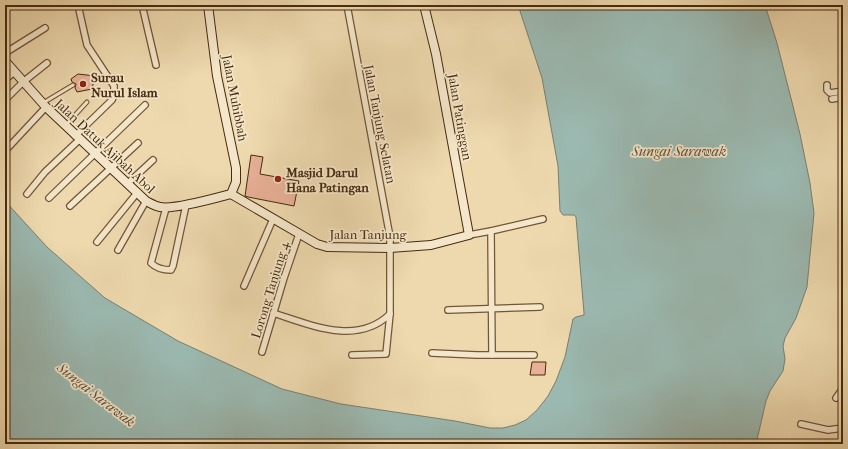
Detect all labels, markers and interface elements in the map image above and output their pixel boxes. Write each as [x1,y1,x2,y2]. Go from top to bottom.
street label: Jalan Muhibbah [219,53,251,143]
street label: Jalan Tanjung Selatan [361,62,399,185]
place label: Surau Nurul Islam [91,70,158,100]
street label: Jalan Patinggan [445,71,475,162]
marker: Surau Nurul Islam [78,79,88,89]
street label: Jalan Datuk Ajibah Abol [51,95,159,197]
water label: Sungai Sarawak [631,143,726,160]
place label: Masjid Darul Hana Patingan [285,165,369,196]
marker: Masjid Darul Hana Patingan [273,174,283,184]
street label: Jalan Tanjung [329,227,408,242]
street label: Lorong Tanjung 4 [248,239,292,340]
water label: Sungai Sarawak [53,359,138,431]

